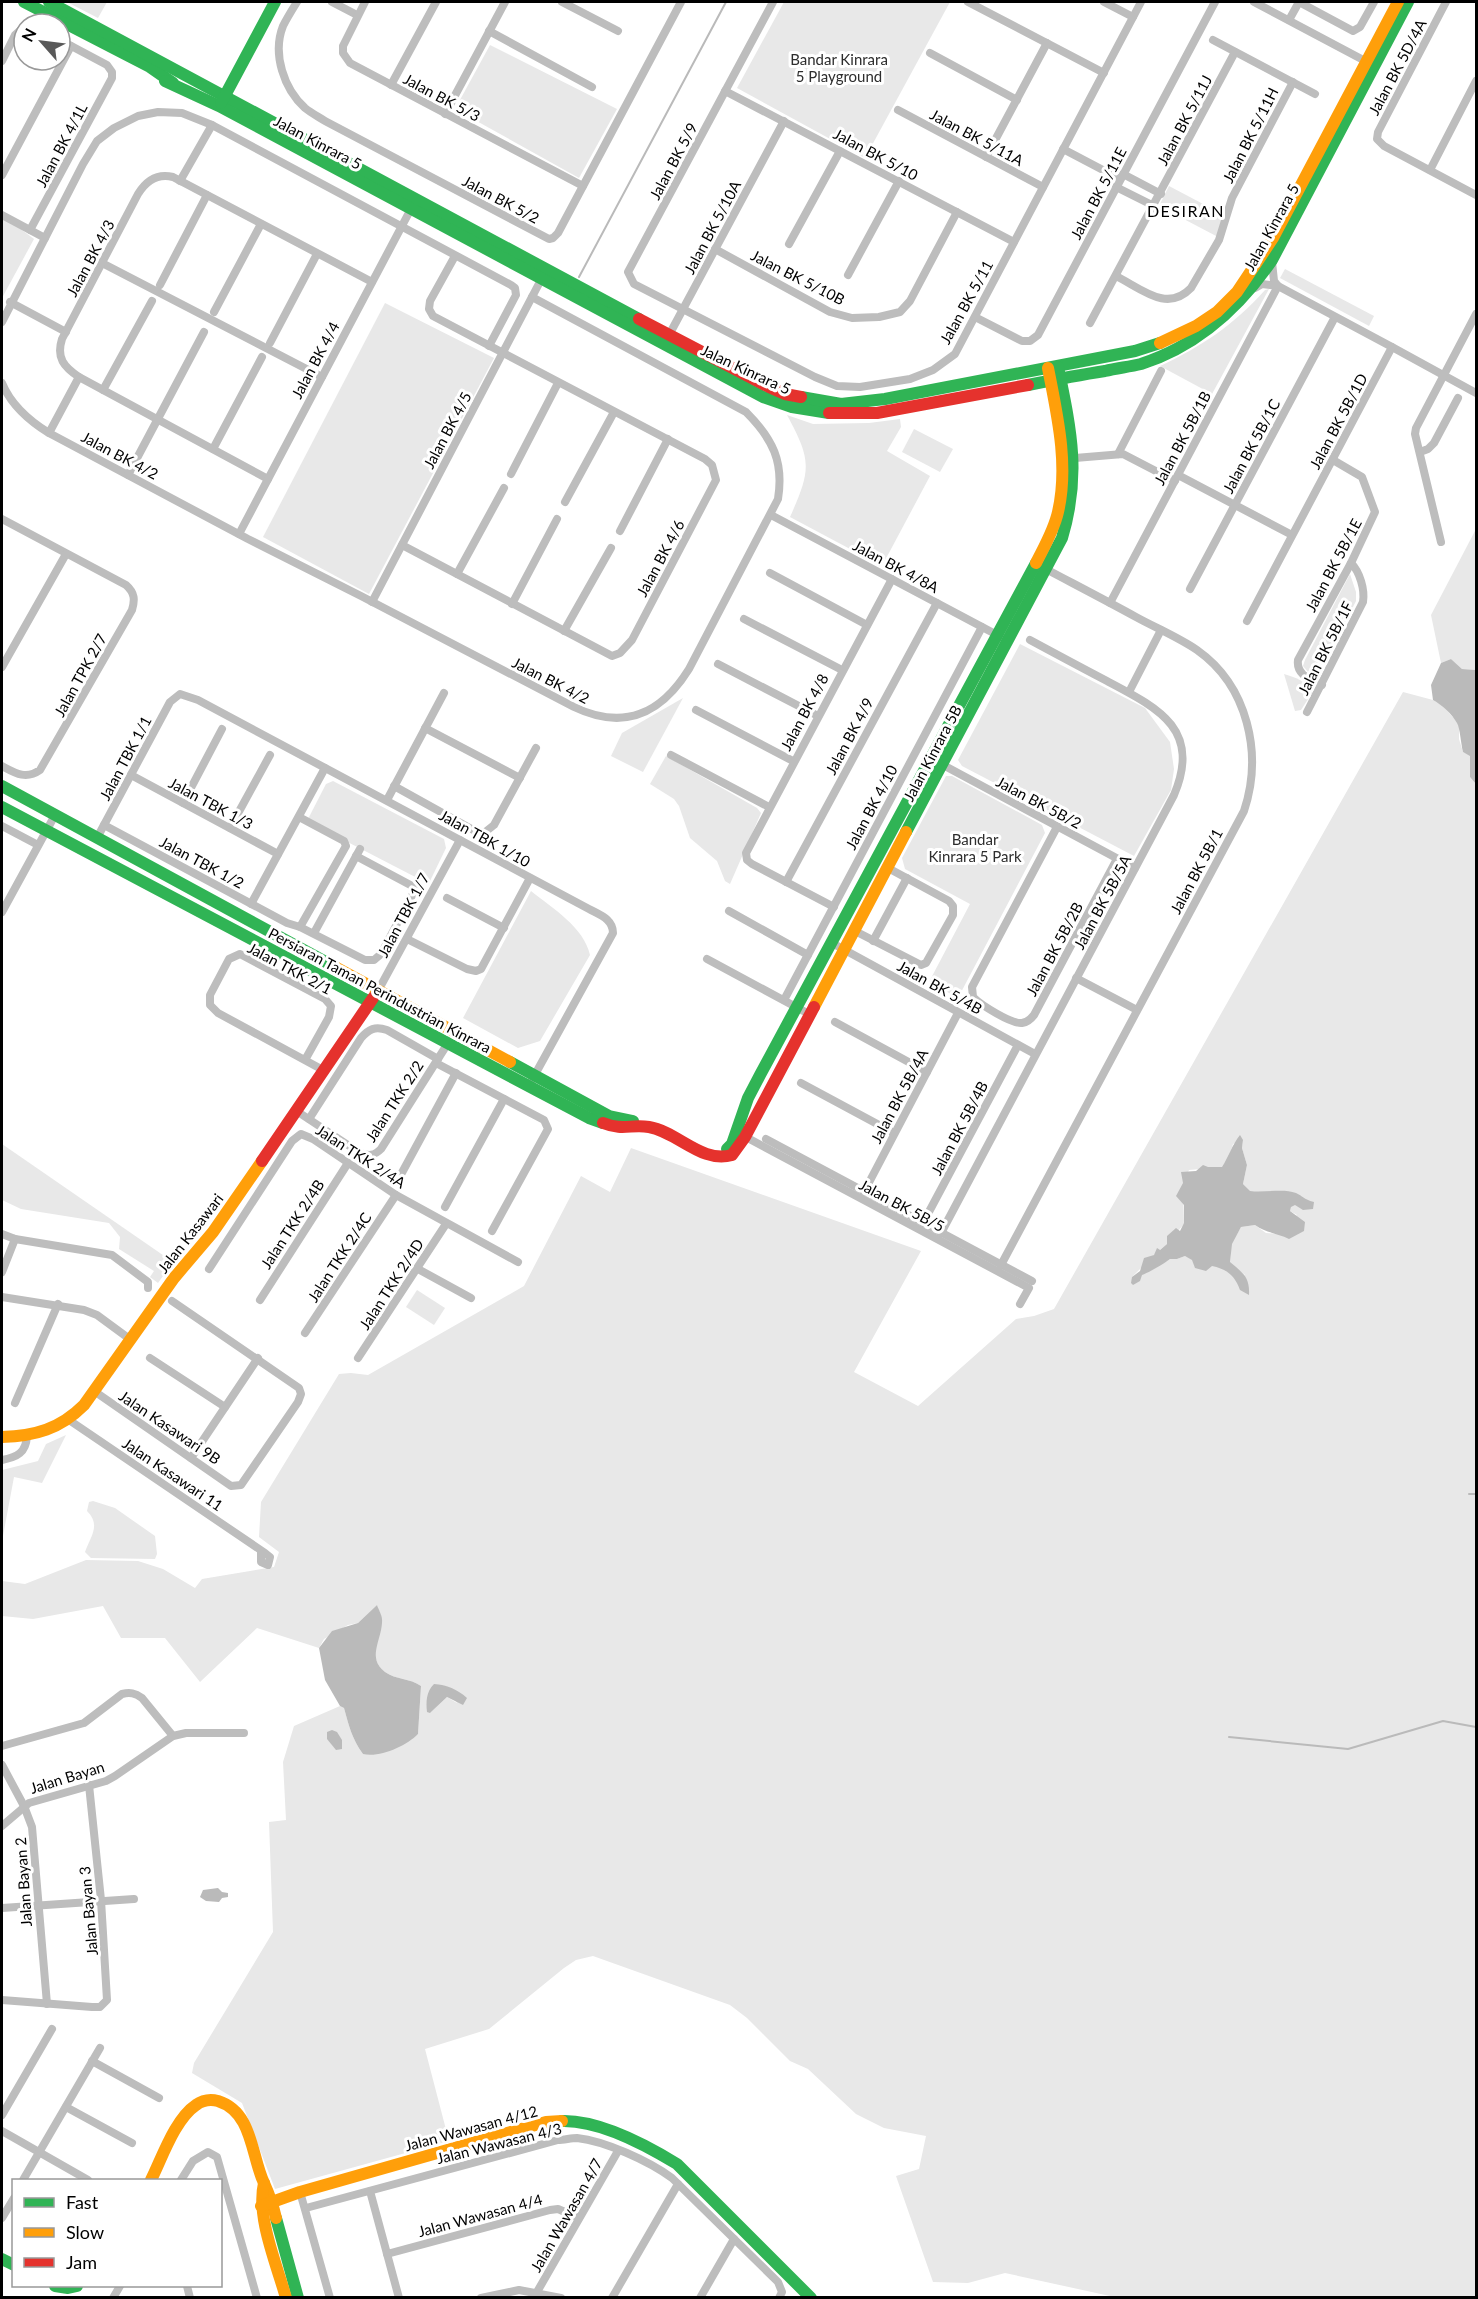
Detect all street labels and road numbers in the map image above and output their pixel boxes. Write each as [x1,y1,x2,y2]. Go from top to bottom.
street label: Jalan BK 5D/4A [1364,15,1430,118]
street label: Jalan BK 5/3 [401,69,483,125]
street label: Jalan BK 5/11J [1153,72,1215,168]
street label: Jalan BK 5/11H [1218,84,1282,186]
street label: Jalan BK 4/1L [31,100,91,190]
street label: Jalan BK 5/11A [927,105,1028,170]
street label: Jalan Kinrara 5 [271,111,365,173]
street label: Jalan BK 5/9 [645,120,701,202]
street label: Jalan BK 5/10 [831,124,922,184]
street label: Jalan BK 5/11E [1066,144,1130,242]
street label: Jalan BK 5/2 [460,171,542,227]
street label: Jalan BK 5/10A [680,176,745,277]
street label: Jalan Kinrara 5 [1240,180,1302,274]
street label: Jalan BK 4/3 [62,217,118,299]
street label: Jalan BK 5/10B [748,246,848,308]
street label: Jalan BK 5/11 [936,257,996,347]
street label: Jalan BK 4/4 [287,318,343,401]
street label: Jalan Kinrara 5 [698,340,794,398]
street label: Jalan BK 5B/1D [1305,370,1371,472]
street label: Jalan BK 5B/1B [1150,388,1214,488]
street label: Jalan BK 4/5 [419,389,475,471]
street label: Jalan BK 5B/1C [1219,396,1283,496]
street label: Jalan BK 4/2 [79,427,161,483]
street label: Jalan BK 5B/1E [1301,515,1365,615]
street label: Jalan BK 4/6 [632,516,688,599]
street label: Jalan BK 4/8A [850,536,943,597]
street label: Jalan BK 5B/1F [1294,598,1356,698]
street label: Jalan TPK 2/7 [50,630,110,720]
street label: Jalan BK 4/2 [509,653,593,707]
street label: Jalan BK 4/8 [776,671,832,753]
street label: Jalan BK 4/9 [821,695,877,777]
street label: Jalan Kinrara 5B [899,702,965,804]
street label: Jalan TBK 1/1 [95,713,155,803]
street label: Jalan BK 4/10 [841,761,901,852]
street label: Jalan BK 5B/2 [993,772,1085,832]
street label: Jalan TBK 1/3 [166,773,256,833]
street label: Jalan TBK 1/10 [436,806,534,871]
street label: Jalan BK 5B/1 [1166,825,1226,917]
street label: Jalan TBK 1/2 [157,832,247,892]
street label: Jalan BK 5B/5A [1070,851,1135,952]
street label: Jalan TBK 1/7 [373,870,433,960]
street label: Jalan BK 5B/2B [1022,899,1086,999]
street label: Persiaran Taman Perindustrian Kinrara [266,923,494,1057]
street label: Jalan TKK 2/1 [245,938,335,998]
street label: Jalan BK 5/4B [895,956,985,1018]
street label: Jalan BK 5B/4A [867,1045,932,1146]
street label: Jalan TKK 2/2 [361,1057,427,1145]
street label: Jalan BK 5B/4B [927,1078,991,1178]
street label: Jalan TKK 2/4A [313,1120,410,1192]
street label: Jalan BK 5B/5 [856,1175,948,1235]
street label: Jalan TKK 2/4B [256,1176,328,1272]
street label: Jalan Kasawari [153,1190,227,1276]
street label: Jalan TKK 2/4C [303,1209,375,1305]
street label: Jalan TKK 2/4D [355,1235,427,1333]
street label: Jalan Kasawari 9B [116,1386,224,1468]
street label: Jalan Kasawari 11 [119,1434,227,1514]
street label: Jalan Bayan [28,1757,106,1797]
street label: Jalan Bayan 2 [11,1837,35,1927]
street label: Jalan Bayan 3 [75,1866,101,1956]
street label: Jalan Wawasan 4/12 [403,2102,539,2154]
street label: Jalan Wawasan 4/3 [435,2119,563,2167]
street label: Jalan Wawasan 4/7 [526,2155,606,2275]
street label: Jalan Wawasan 4/4 [416,2190,544,2240]

